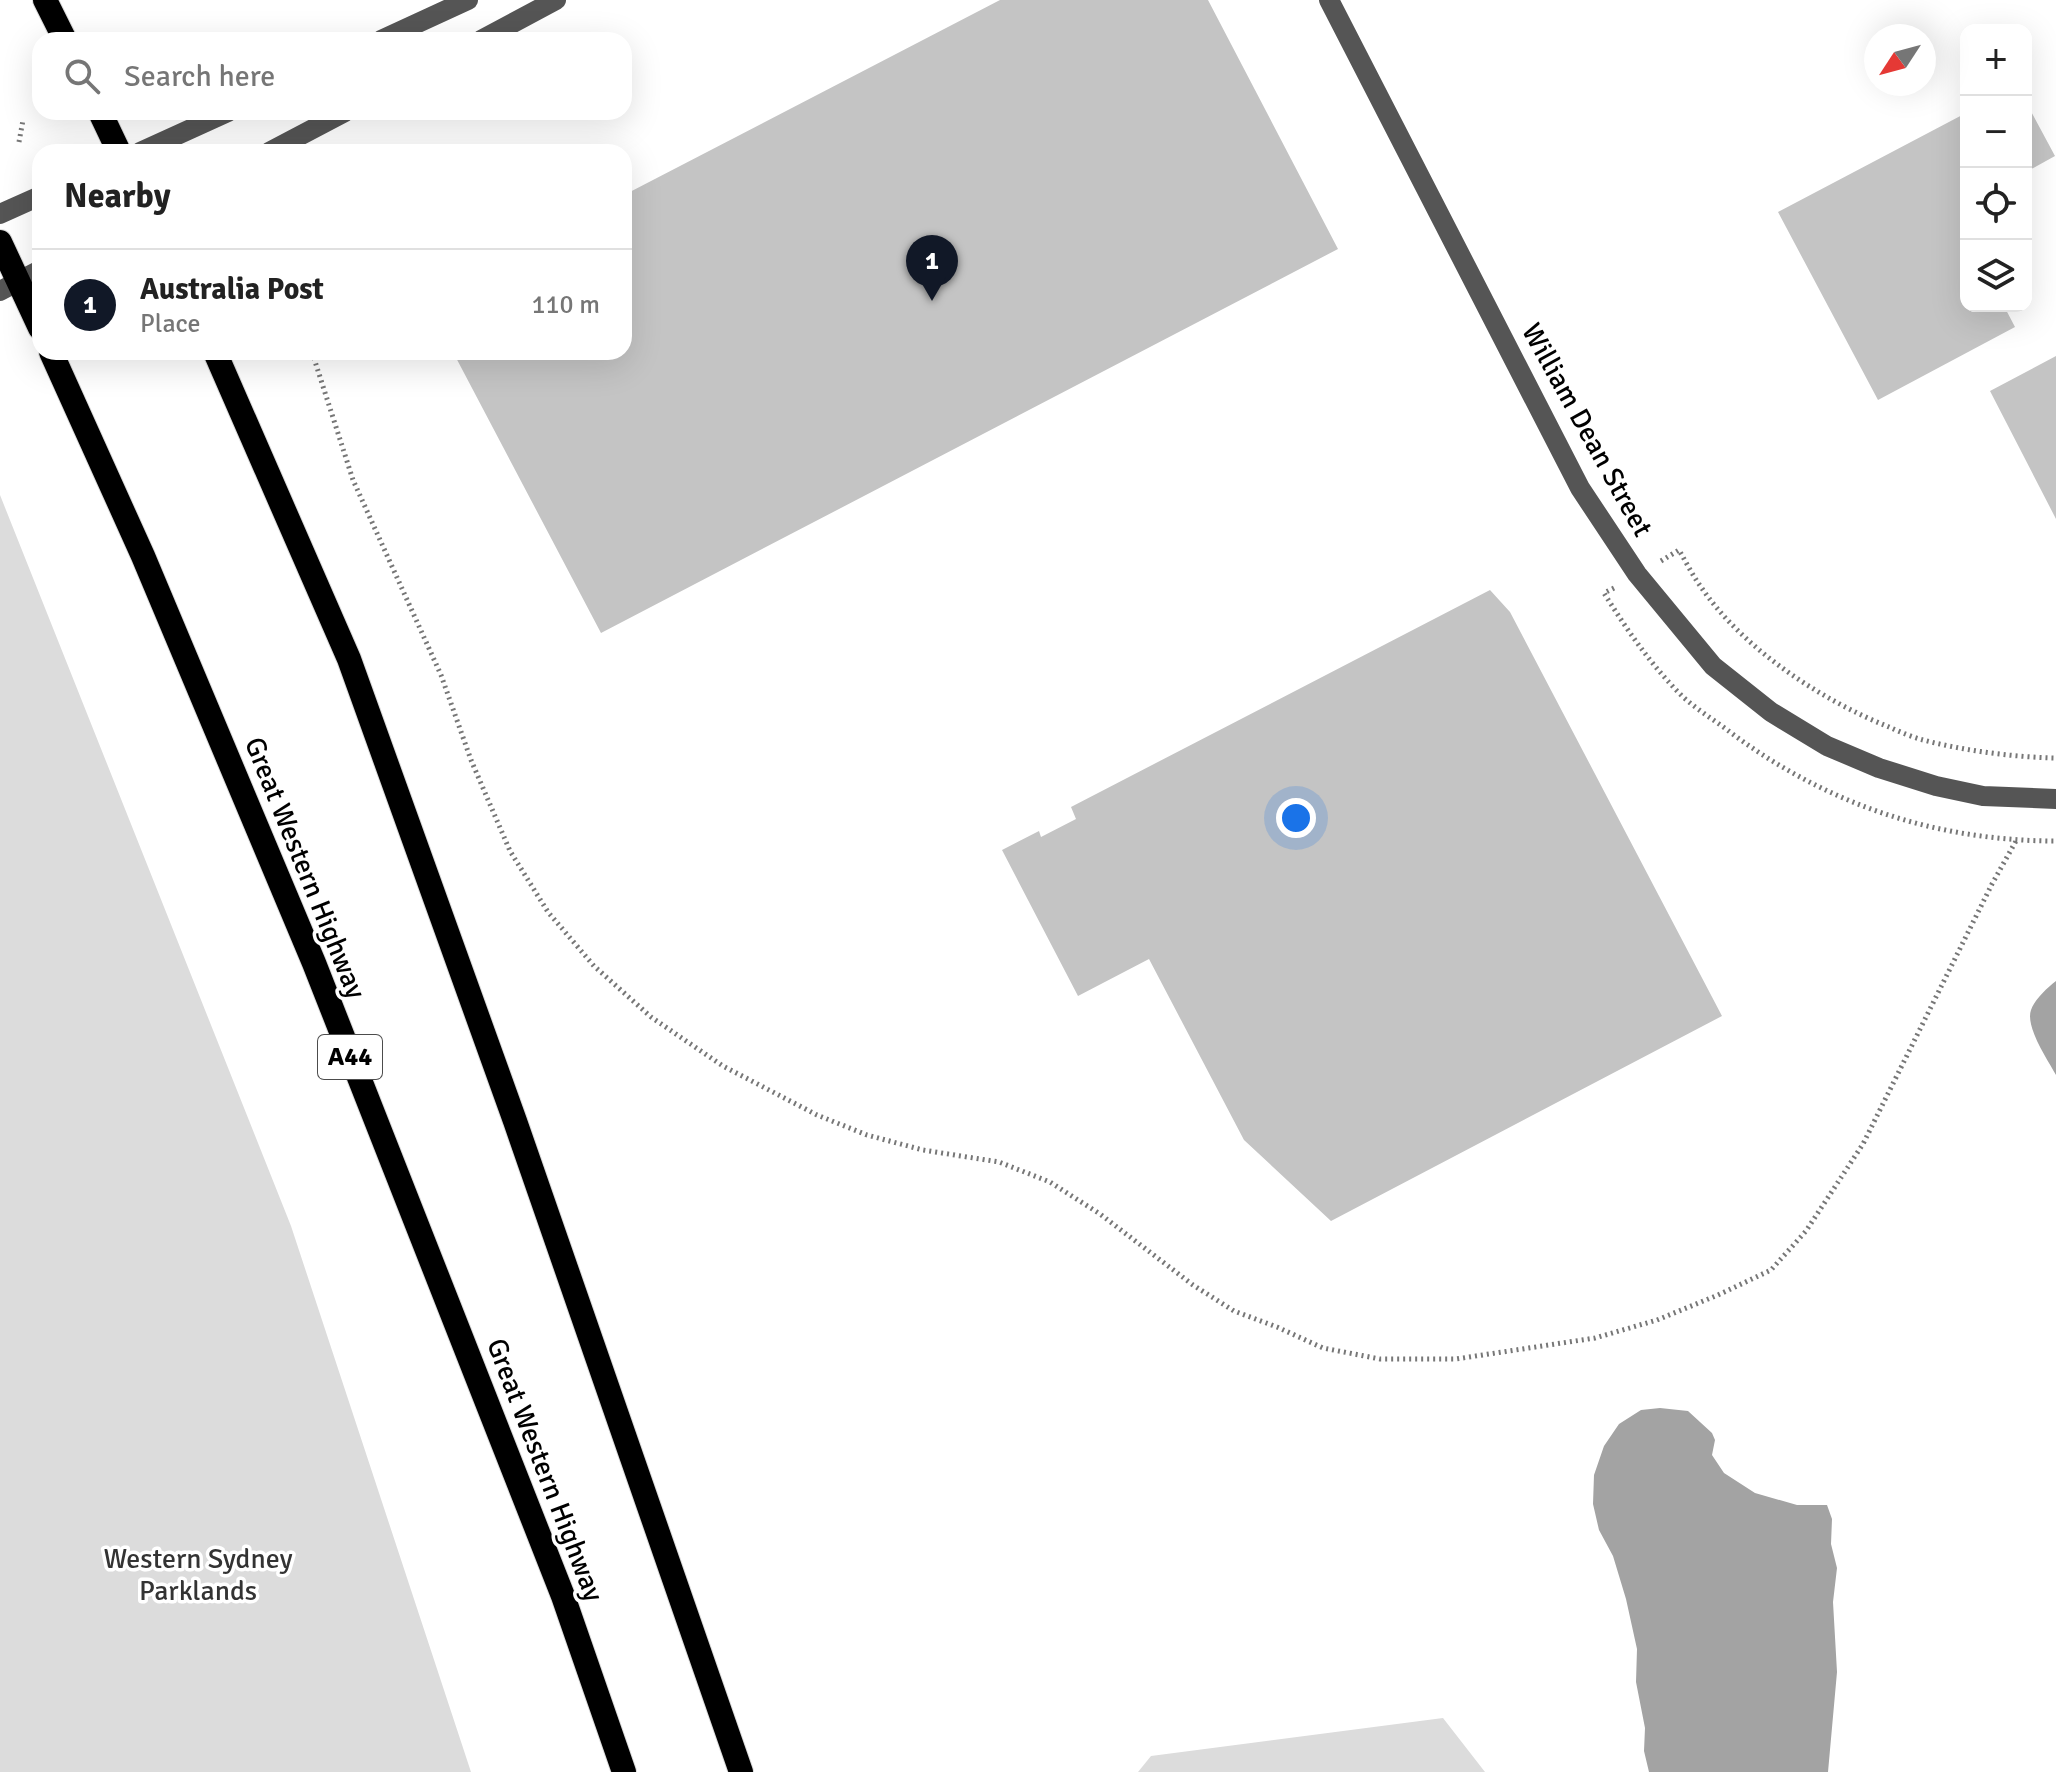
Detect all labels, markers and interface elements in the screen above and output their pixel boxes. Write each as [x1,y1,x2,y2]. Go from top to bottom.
north arrow [1864,24,1936,96]
map controls [1960,24,2032,312]
button: + [1960,24,2032,96]
search box [32,32,632,120]
icon: search [60,54,104,98]
text: Search here [124,58,275,95]
button: − [1960,96,2032,168]
button: locate [1960,168,2032,240]
text: Nearby [64,175,171,217]
pin: 1 [906,235,958,301]
button: layers [1960,240,2032,312]
text: Australia Post [140,271,324,308]
text: 1 [83,289,97,321]
text: 110 m [531,289,600,321]
text: Place [140,308,201,340]
street label: William Dean Street [1514,318,1660,543]
street label: Great Western Highway [237,732,373,1004]
your location [1276,798,1316,838]
road number: A44 [318,1035,382,1079]
street label: Great Western Highway [479,1334,611,1606]
park label: Western Sydney Parklands [104,1542,292,1608]

